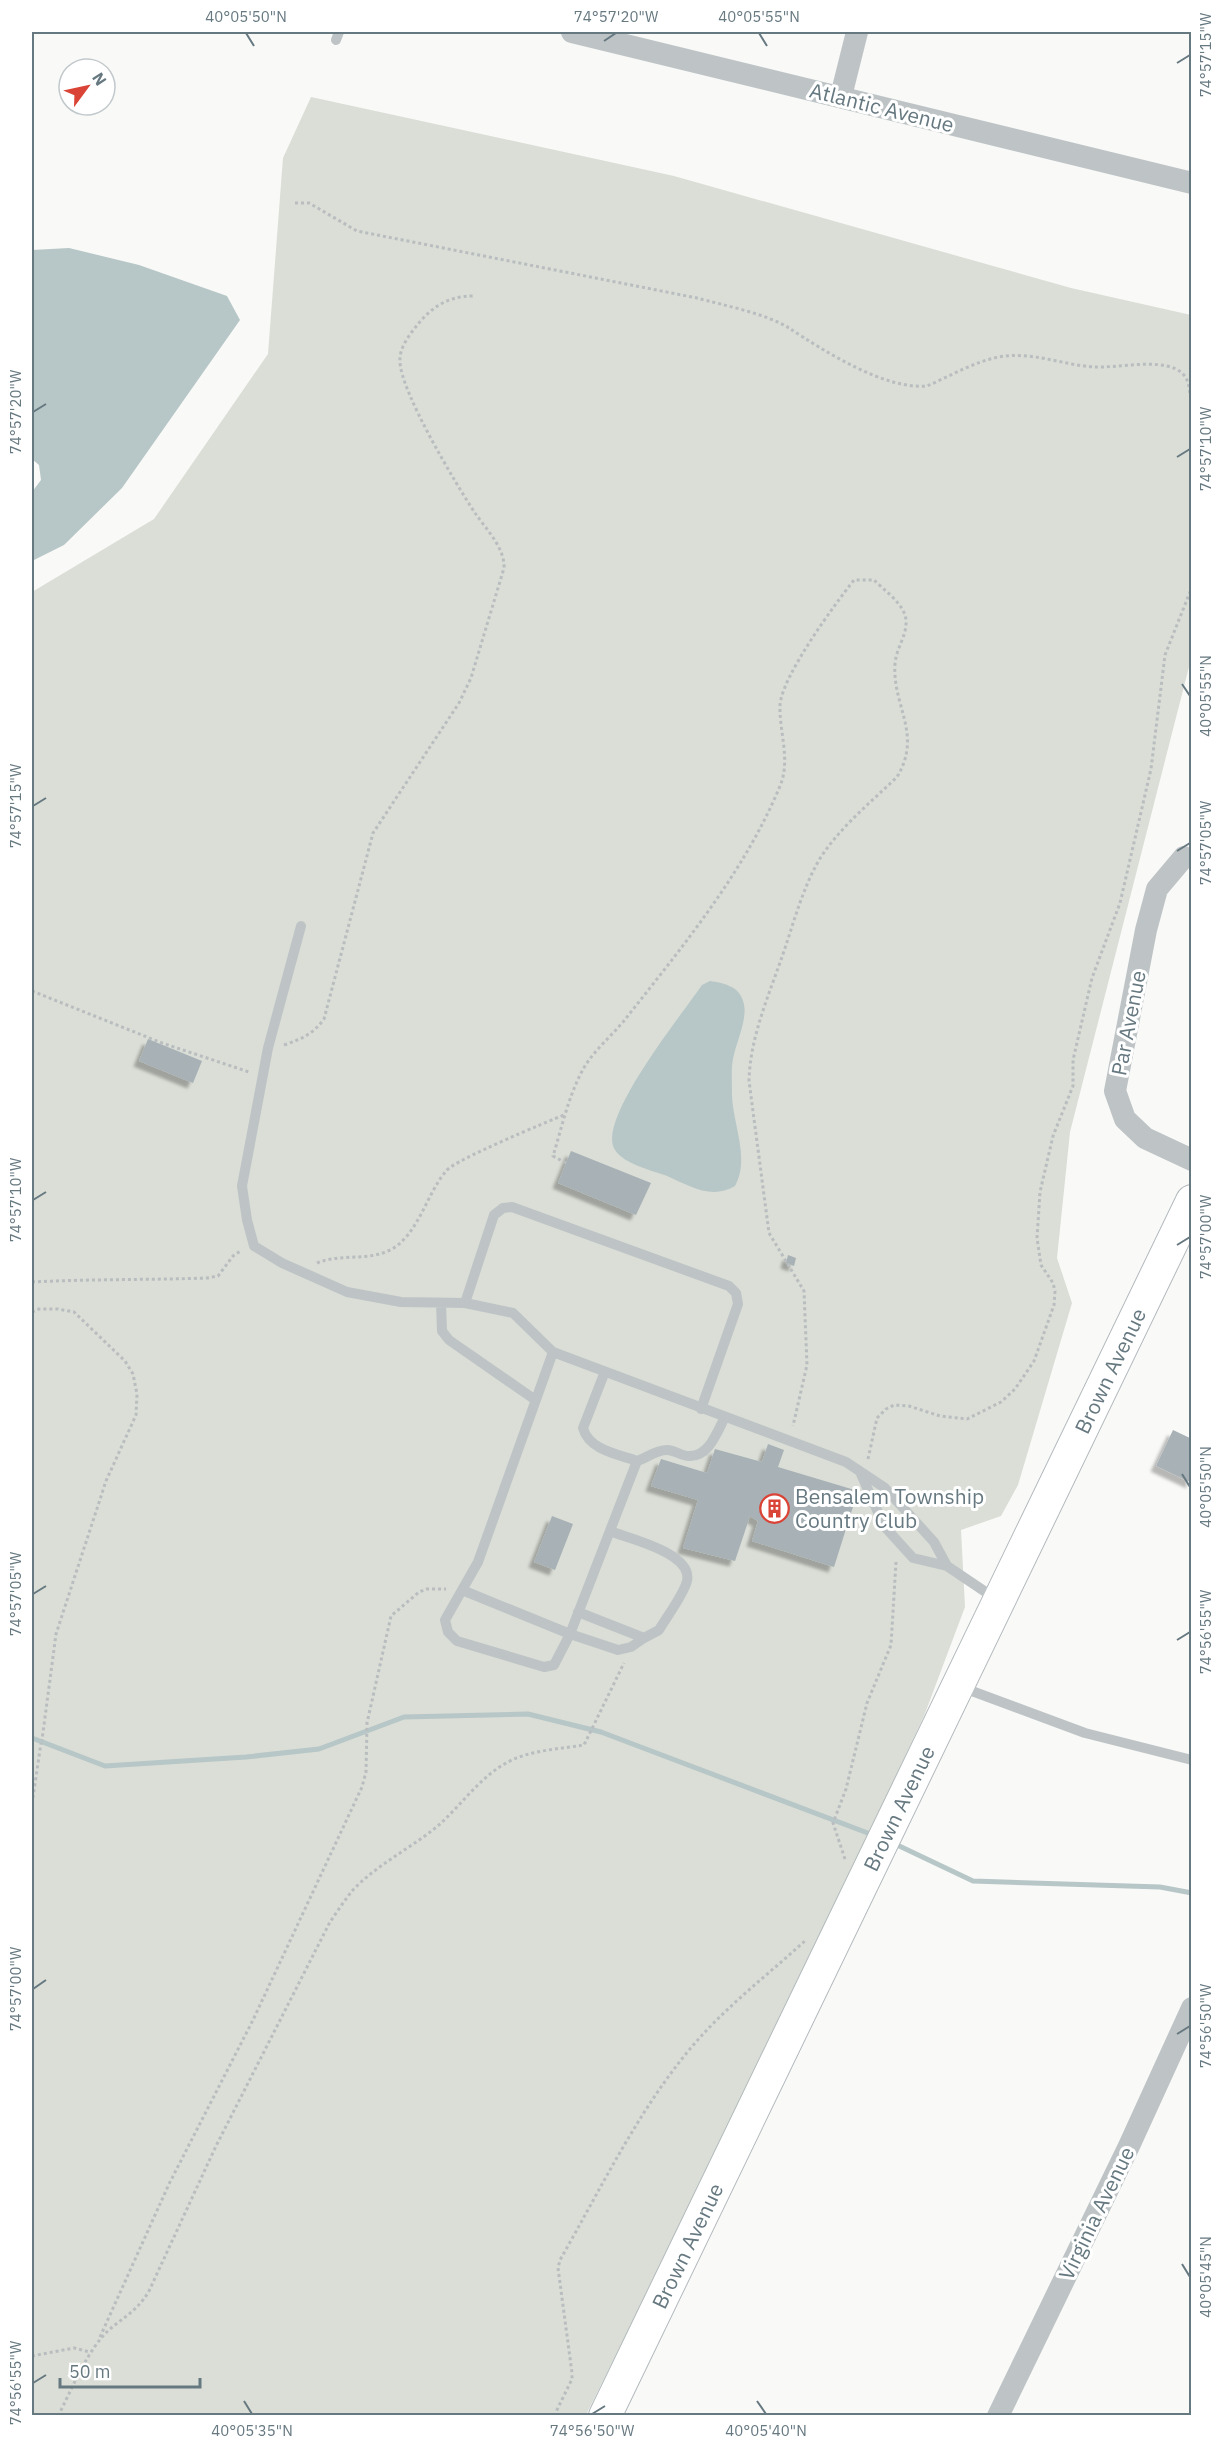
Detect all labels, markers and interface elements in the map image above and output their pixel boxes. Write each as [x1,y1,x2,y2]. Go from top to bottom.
text: 40°05'50"N [205,7,287,26]
text: 74°57'20"W [574,7,659,26]
text: 40°05'55"N [718,7,800,26]
text: 74°57'15"W [1196,12,1215,97]
north arrow [57,57,117,117]
text: N [88,69,111,89]
street label: Atlantic Avenue [807,76,957,138]
text: 74°57'20"W [6,369,25,454]
text: 74°57'10"W [1196,406,1215,491]
text: 40°05'55"N [1196,655,1215,737]
text: 74°57'15"W [6,763,25,848]
text: 74°57'05"W [1196,800,1215,885]
street label: Par Avenue [1104,968,1152,1078]
text: 74°57'10"W [6,1157,25,1242]
text: 74°57'00"W [1196,1194,1215,1279]
street label: Brown Avenue [1068,1303,1152,1438]
text: 40°05'50"N [1196,1446,1215,1528]
place label: Bensalem Township Country Club [795,1482,984,1534]
building icon: Bensalem Township Country Club [758,1492,790,1524]
text: 74°57'05"W [6,1551,25,1636]
text: 74°56'55"W [1196,1589,1215,1674]
street label: Brown Avenue [856,1741,941,1876]
text: 74°57'00"W [6,1946,25,2031]
text: 74°56'50"W [1196,1983,1215,2068]
street label: Virginia Avenue [1052,2142,1140,2284]
street label: Brown Avenue [645,2178,729,2313]
text: 40°05'45"N [1196,2236,1215,2318]
text: 74°56'55"W [6,2340,25,2425]
scale bar [60,2351,200,2389]
text: 50 m [69,2360,111,2383]
text: 40°05'35"N [211,2421,293,2440]
text: 74°56'50"W [550,2421,635,2440]
text: 40°05'40"N [725,2421,807,2440]

